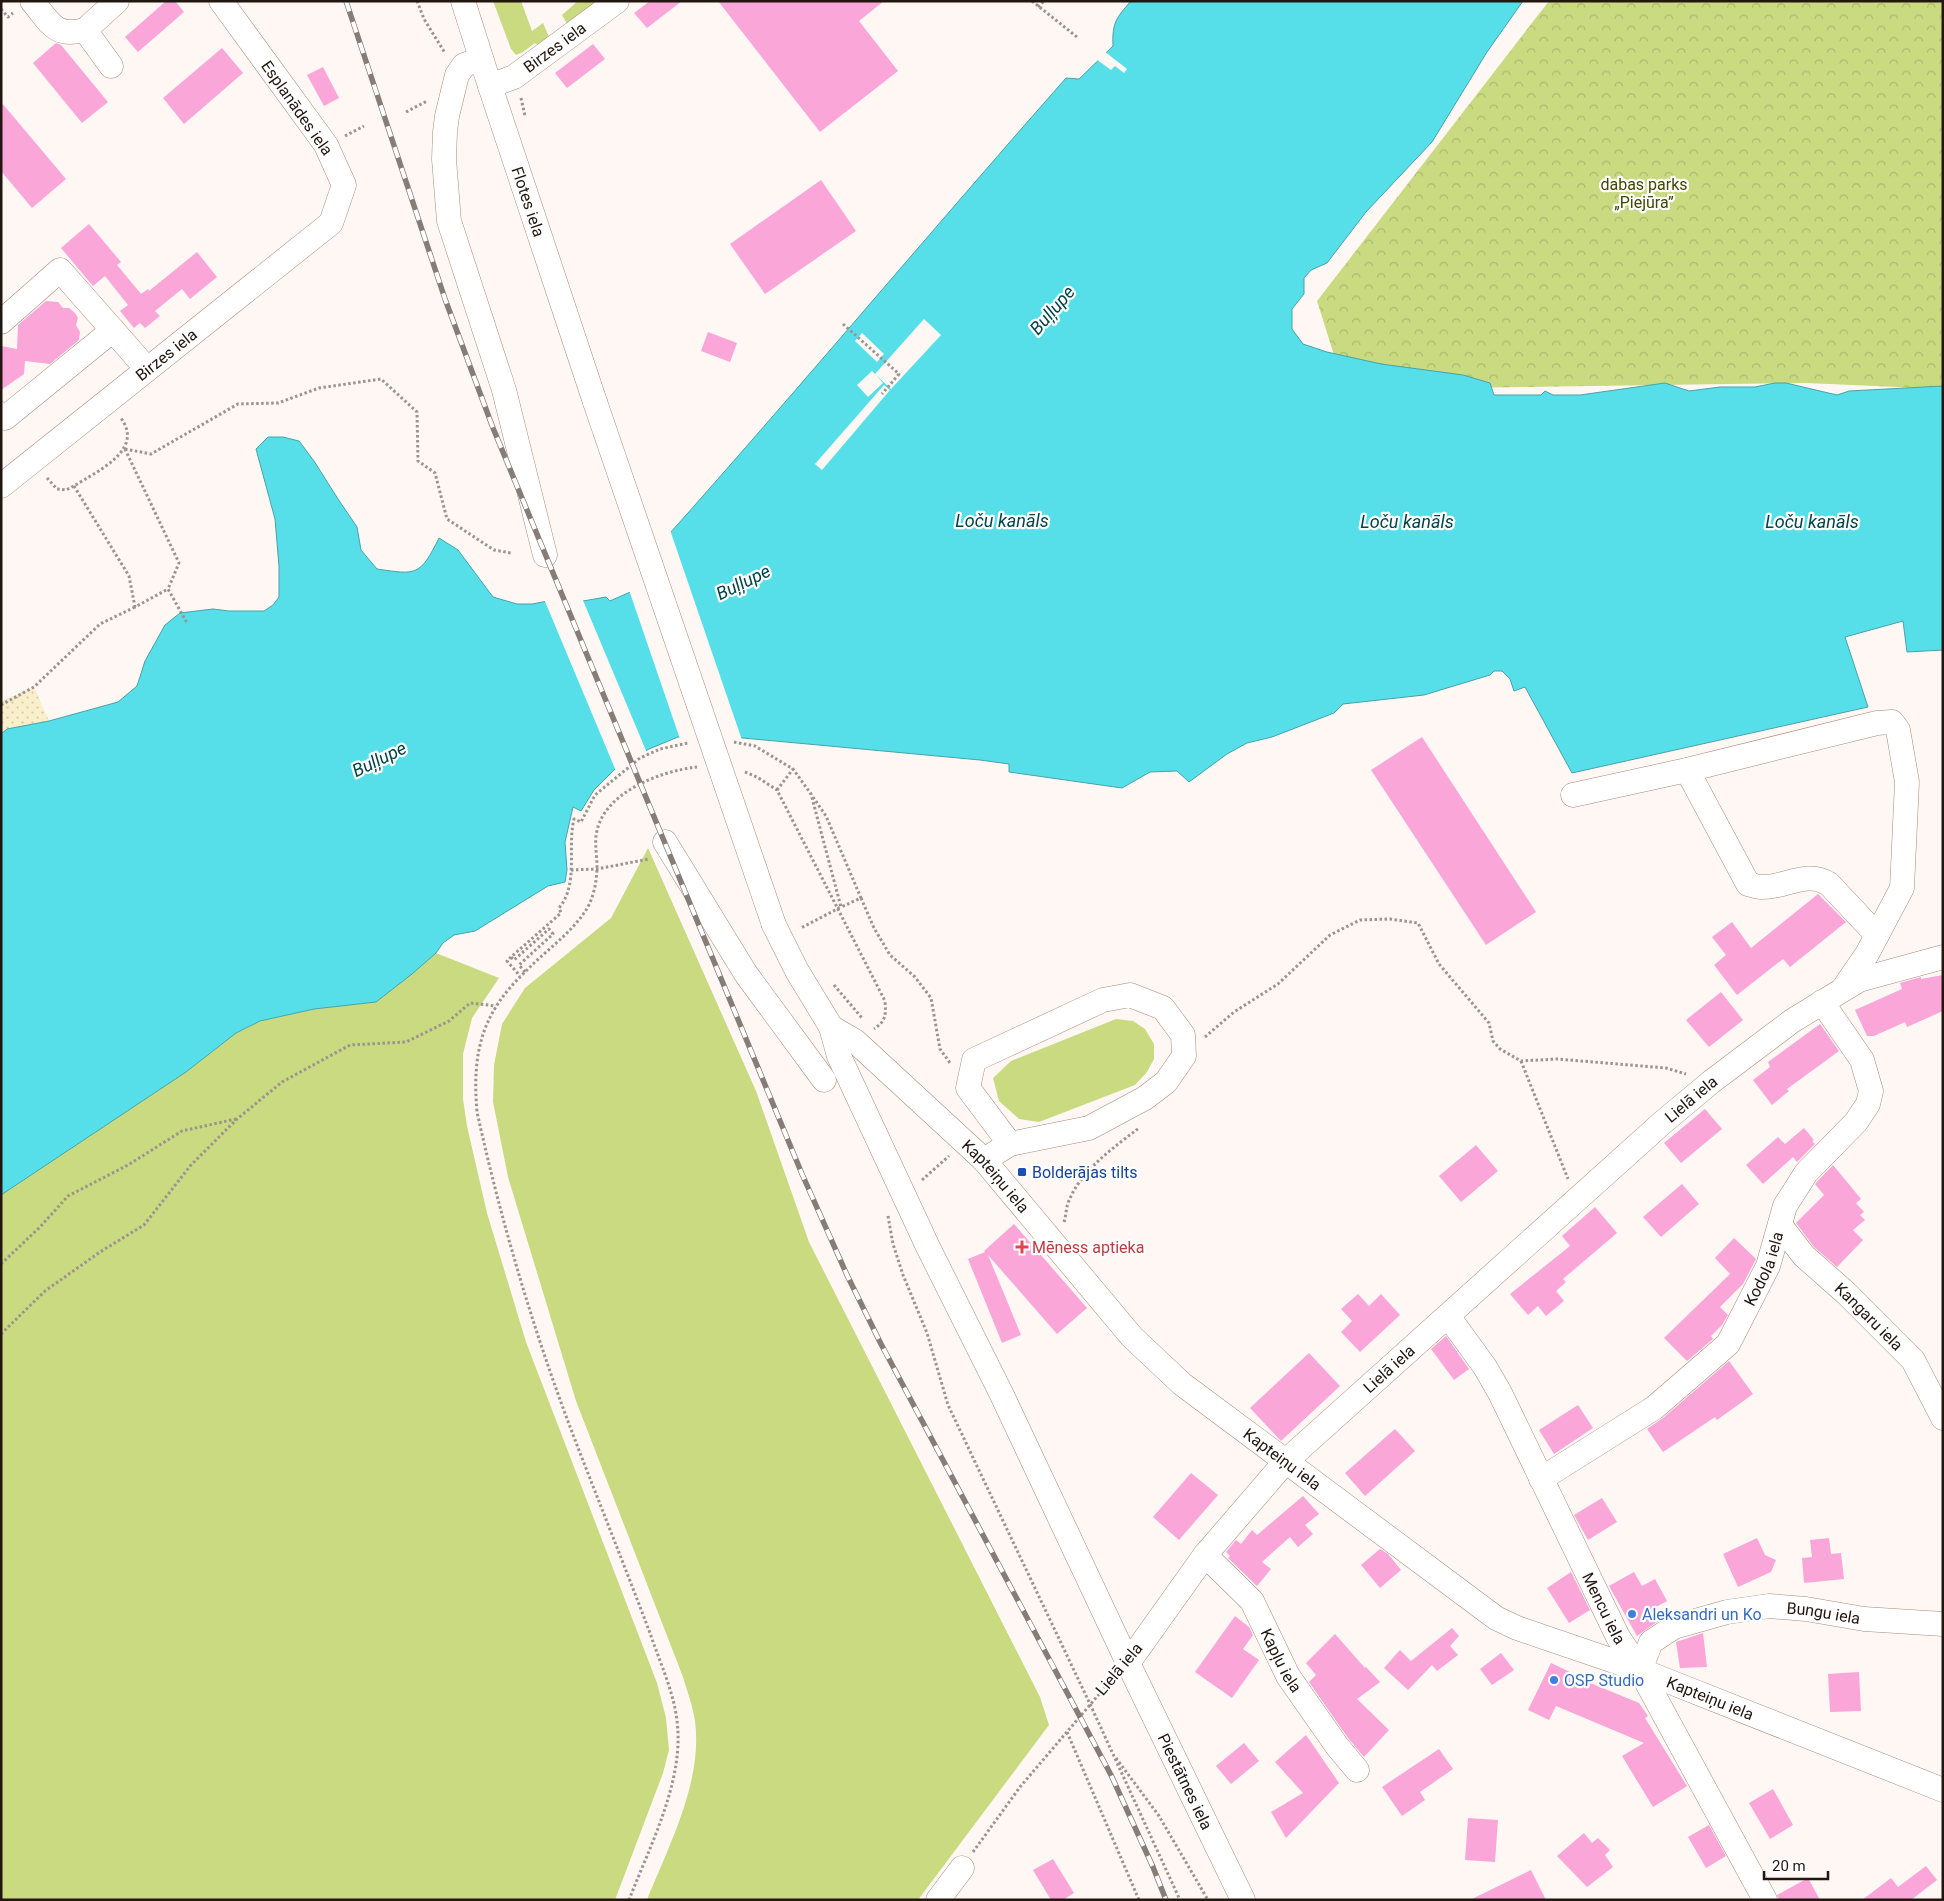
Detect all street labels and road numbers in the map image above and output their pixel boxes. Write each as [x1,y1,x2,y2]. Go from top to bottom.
street label: Birzes iela [520,18,589,76]
street label: Esplanādes iela [257,57,337,159]
street label: Flotes iela [508,164,549,239]
street label: Birzes iela [132,324,200,385]
street label: Lielā iela [1661,1071,1721,1126]
street label: Kapteiņu iela [958,1135,1033,1217]
street label: Kodola iela [1740,1229,1787,1309]
street label: Kangaru iela [1831,1278,1907,1354]
street label: Lielā iela [1359,1341,1418,1397]
street label: Kapteiņu iela [1240,1424,1325,1494]
street label: Mencu iela [1579,1569,1630,1648]
street label: Bungu iela [1786,1598,1862,1628]
street label: Kapļu iela [1257,1625,1306,1696]
street label: Lielā iela [1092,1639,1146,1699]
street label: Kapteiņu iela [1664,1672,1757,1724]
street label: Piestātnes iela [1154,1730,1217,1833]

